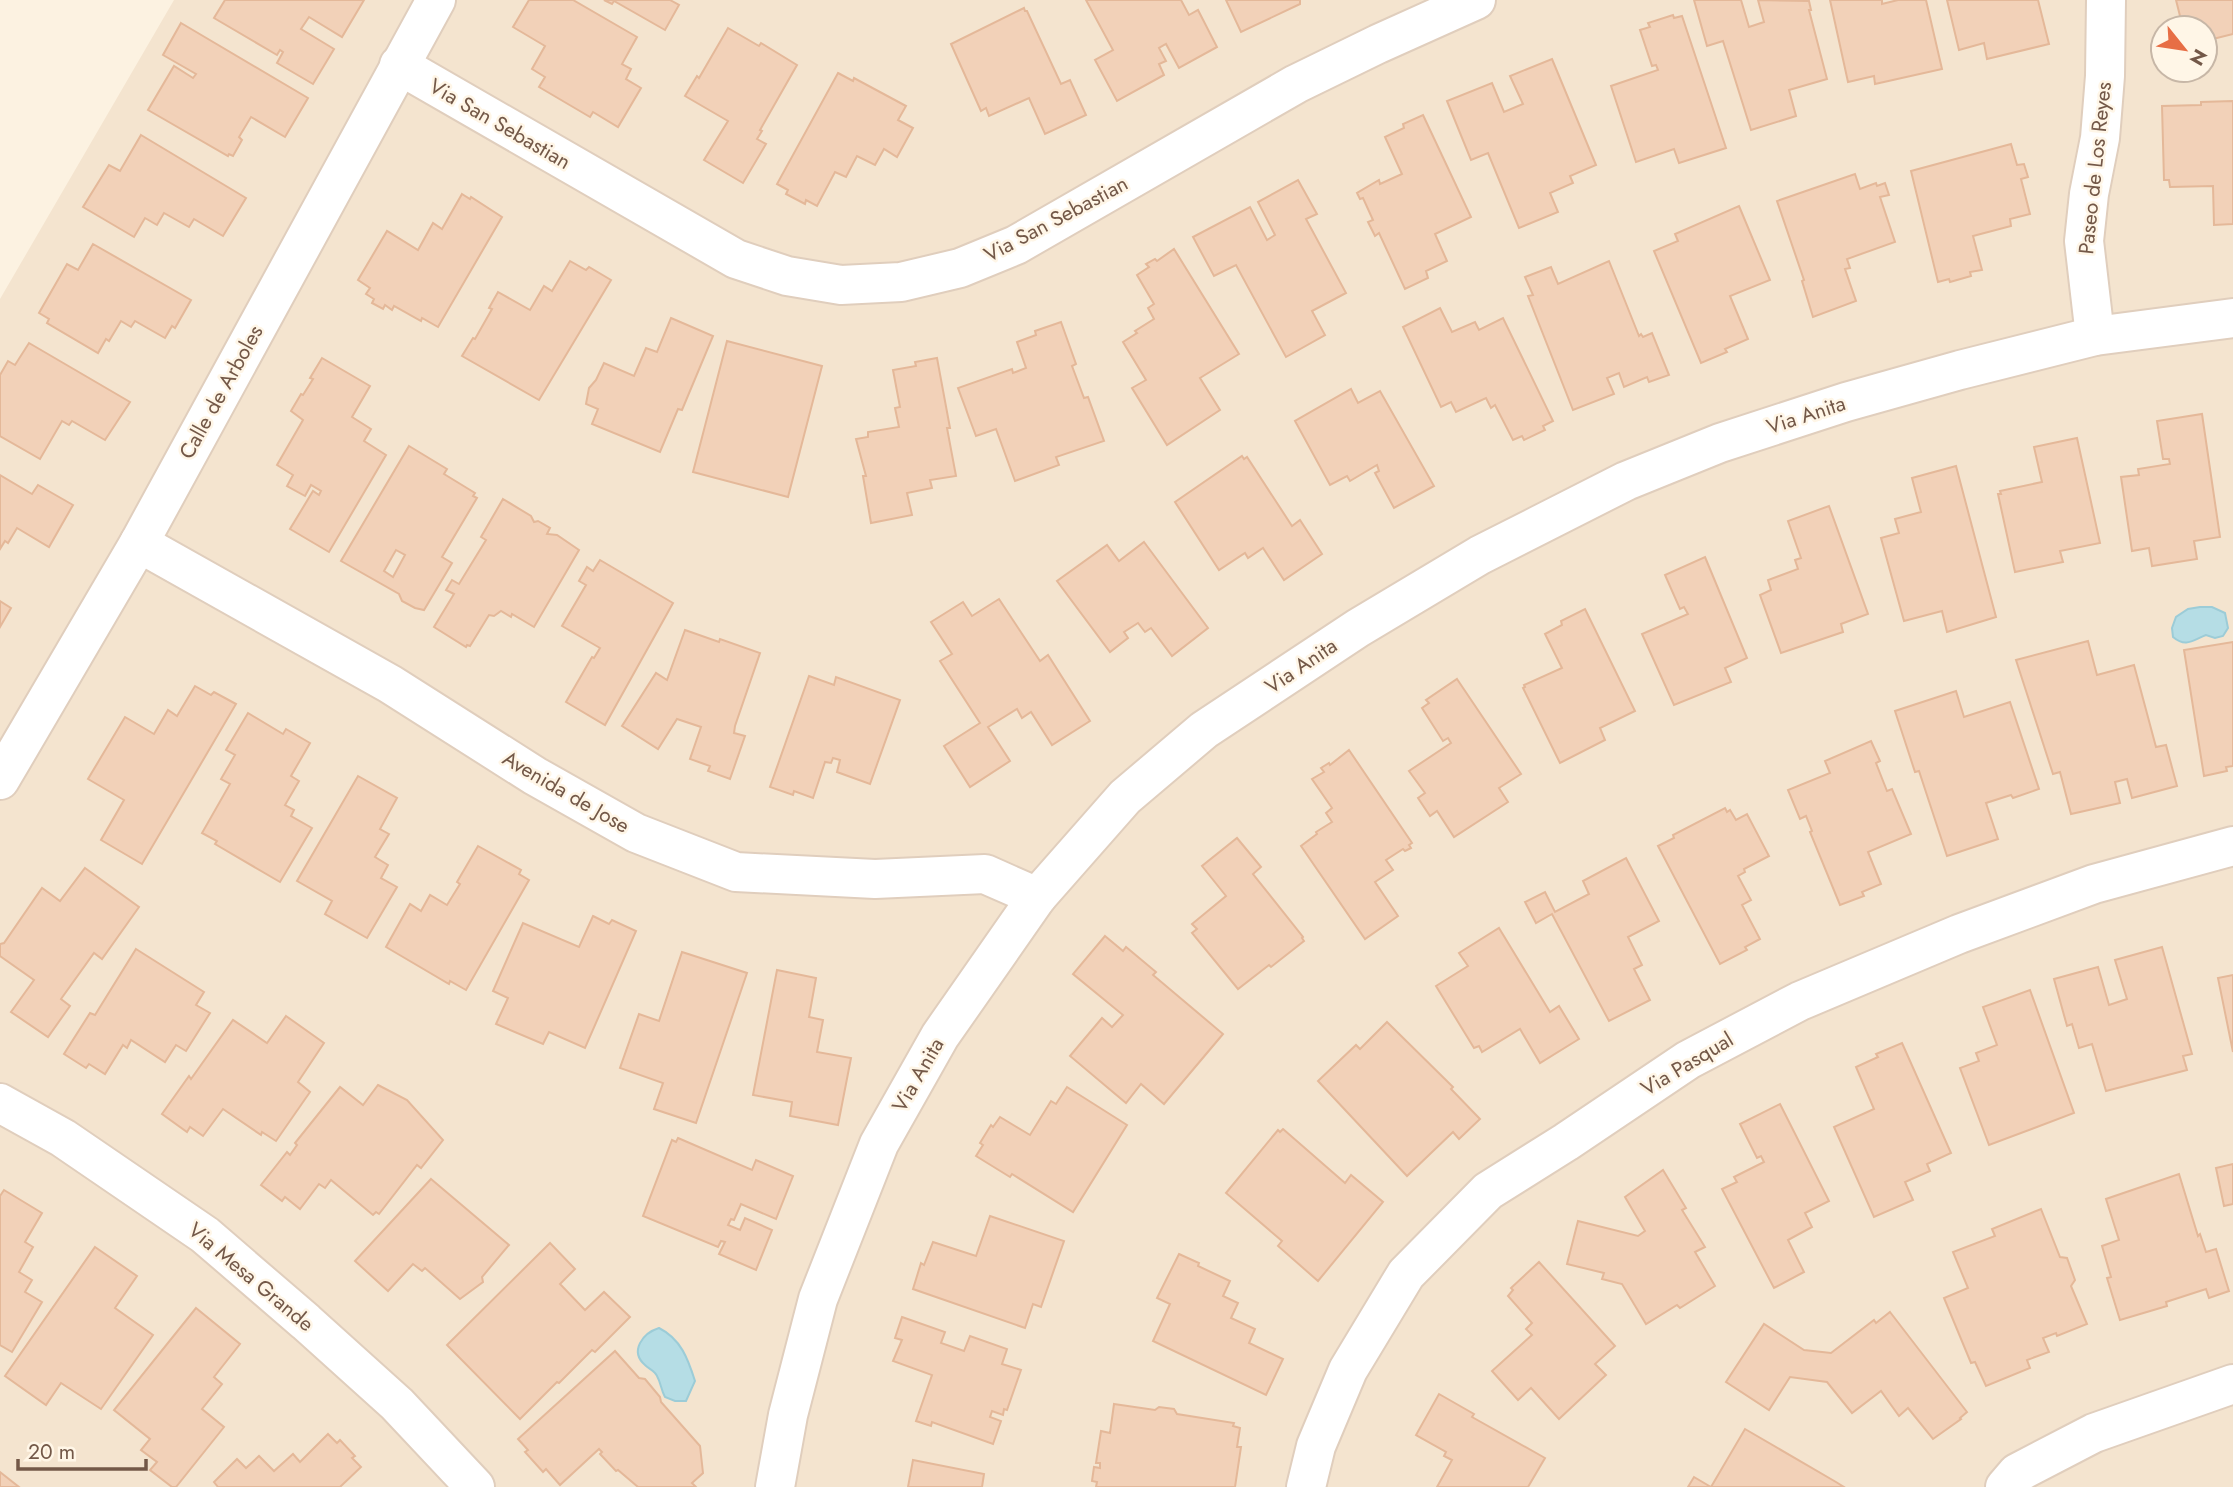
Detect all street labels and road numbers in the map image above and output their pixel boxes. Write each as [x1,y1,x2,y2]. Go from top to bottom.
street label: Via San Sebastian [424,71,576,177]
street label: Paseo de Los Reyes [2071,80,2119,256]
street label: Via San Sebastian [979,168,1133,270]
street label: Calle de Arboles [172,320,270,464]
street label: Via Anita [1763,388,1849,442]
street label: Via Anita [1259,631,1343,701]
street label: Avenida de Jose [497,743,635,841]
street label: Via Pasqual [1635,1025,1739,1103]
street label: Via Anita [885,1032,951,1118]
street label: Via Mesa Grande [182,1215,320,1339]

